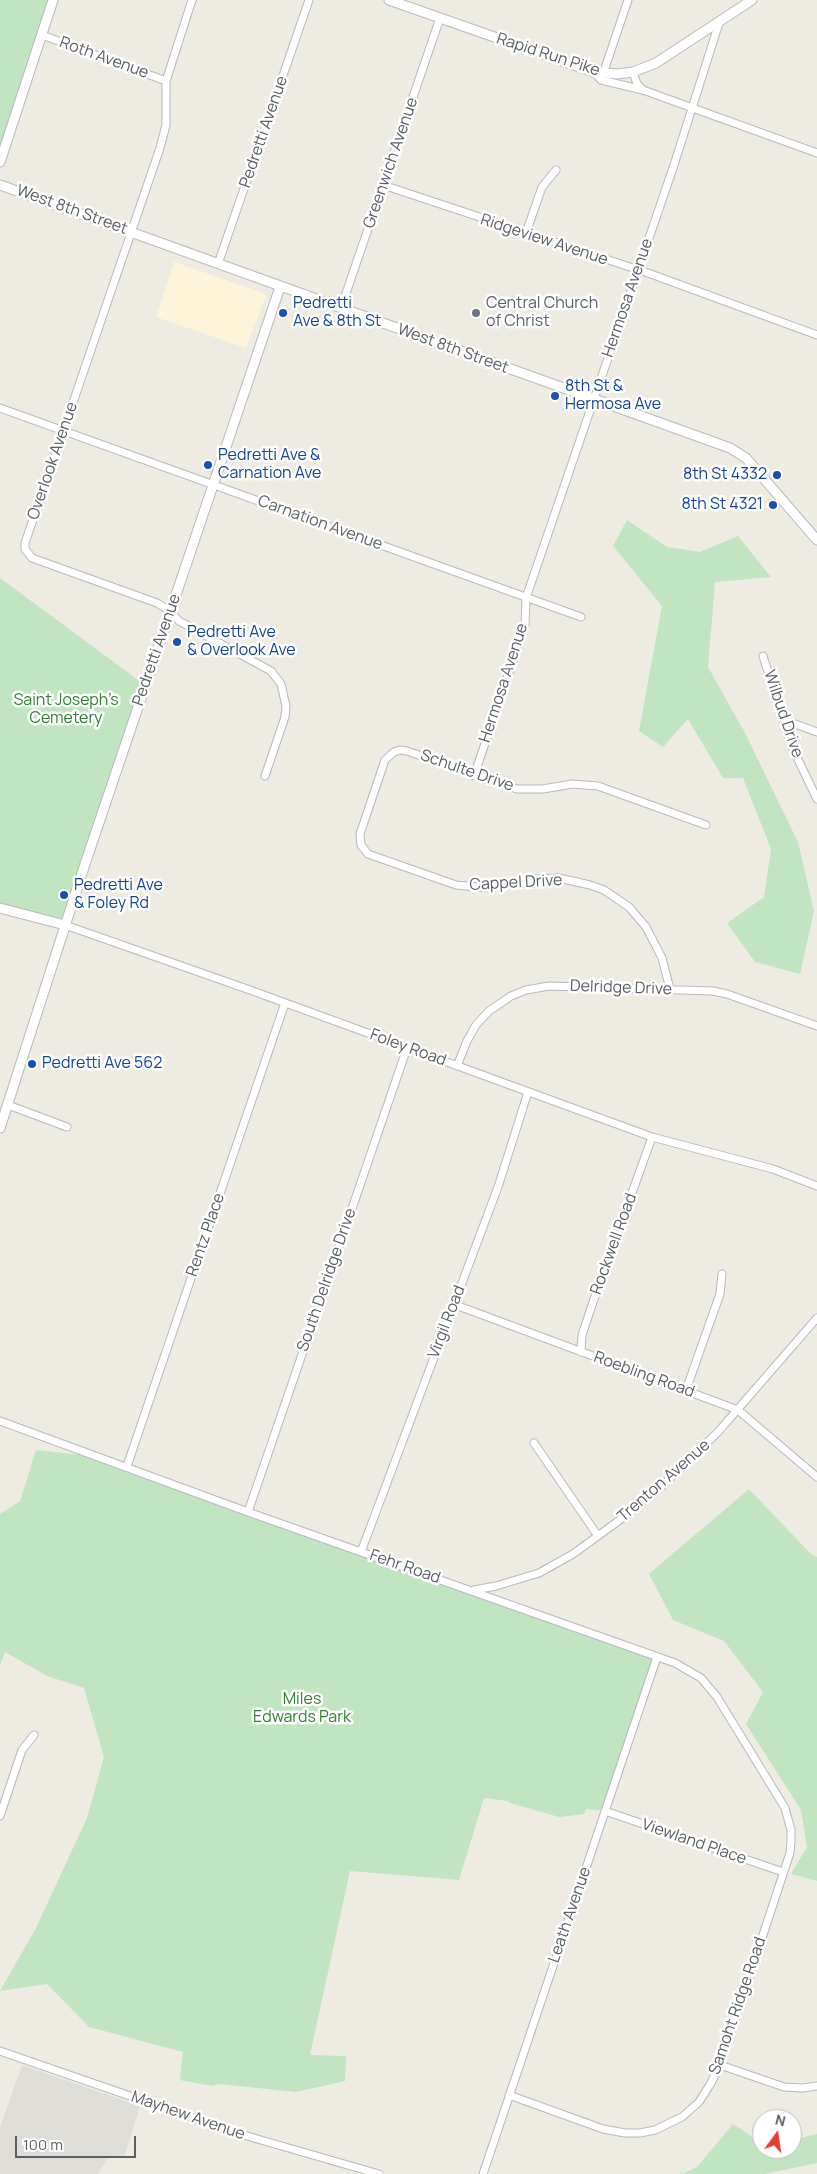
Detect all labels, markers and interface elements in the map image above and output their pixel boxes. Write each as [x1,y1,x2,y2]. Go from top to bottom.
street label: Rapid Run Pike [494,29,602,81]
street label: Roth Avenue [57,33,151,83]
street label: Pedretti Avenue [236,74,292,190]
street label: Greenwich Avenue [360,95,422,231]
street label: West 8th Street [14,181,130,239]
street label: Ridgeview Avenue [478,210,610,270]
street label: Hermosa Avenue [599,236,657,360]
place label: Pedretti Ave & 8th St [293,294,381,332]
place label: Central Church of Christ [486,294,598,332]
marker: Pedretti Ave & 8th St [277,307,289,319]
marker: Central Church of Christ [470,307,482,319]
street label: West 8th Street [395,320,511,378]
place label: 8th St & Hermosa Ave [565,377,661,415]
marker: 8th St & Hermosa Ave [549,390,561,402]
street label: Overlook Avenue [24,400,82,522]
place label: Pedretti Ave & Carnation Ave [218,446,321,484]
marker: Pedretti Ave & Carnation Ave [202,459,214,471]
place label: 8th St 4332 [683,465,767,485]
marker: 8th St 4332 [771,469,783,481]
street label: Carnation Avenue [255,491,385,555]
place label: 8th St 4321 [681,495,763,515]
marker: 8th St 4321 [767,499,779,511]
street label: Pedretti Avenue [129,592,185,708]
street label: Hermosa Avenue [476,621,532,745]
place label: Pedretti Ave & Overlook Ave [187,623,296,661]
marker: Pedretti Ave & Overlook Ave [171,636,183,648]
street label: Wilbud Drive [759,668,807,760]
park label: Saint Joseph’s Cemetery [13,691,119,729]
street label: Schulte Drive [418,746,516,796]
street label: Cappel Drive [469,871,563,895]
place label: Pedretti Ave & Foley Rd [74,876,163,914]
marker: Pedretti Ave & Foley Rd [58,889,70,901]
street label: Delridge Drive [570,977,672,999]
street label: Foley Road [367,1025,449,1071]
place label: Pedretti Ave 562 [42,1054,162,1074]
marker: Pedretti Ave 562 [26,1058,38,1070]
street label: Rentz Place [183,1191,229,1279]
street label: Rockwell Road [587,1191,641,1297]
street label: South Delridge Drive [293,1206,361,1354]
street label: Virgil Road [424,1283,470,1361]
street label: Roebling Road [591,1348,697,1402]
street label: Trenton Avenue [614,1436,714,1526]
street label: Fehr Road [367,1546,443,1588]
park label: Miles Edwards Park [253,1690,351,1728]
street label: Viewland Place [639,1815,749,1869]
street label: Leath Avenue [545,1865,595,1965]
street label: Samoht Ridge Road [705,1935,771,2077]
street label: Mayhew Avenue [129,2088,247,2144]
north arrow [752,2109,802,2159]
text: N [773,2109,788,2130]
scale bar [18,2126,139,2158]
text: 100 m [23,2134,63,2155]

